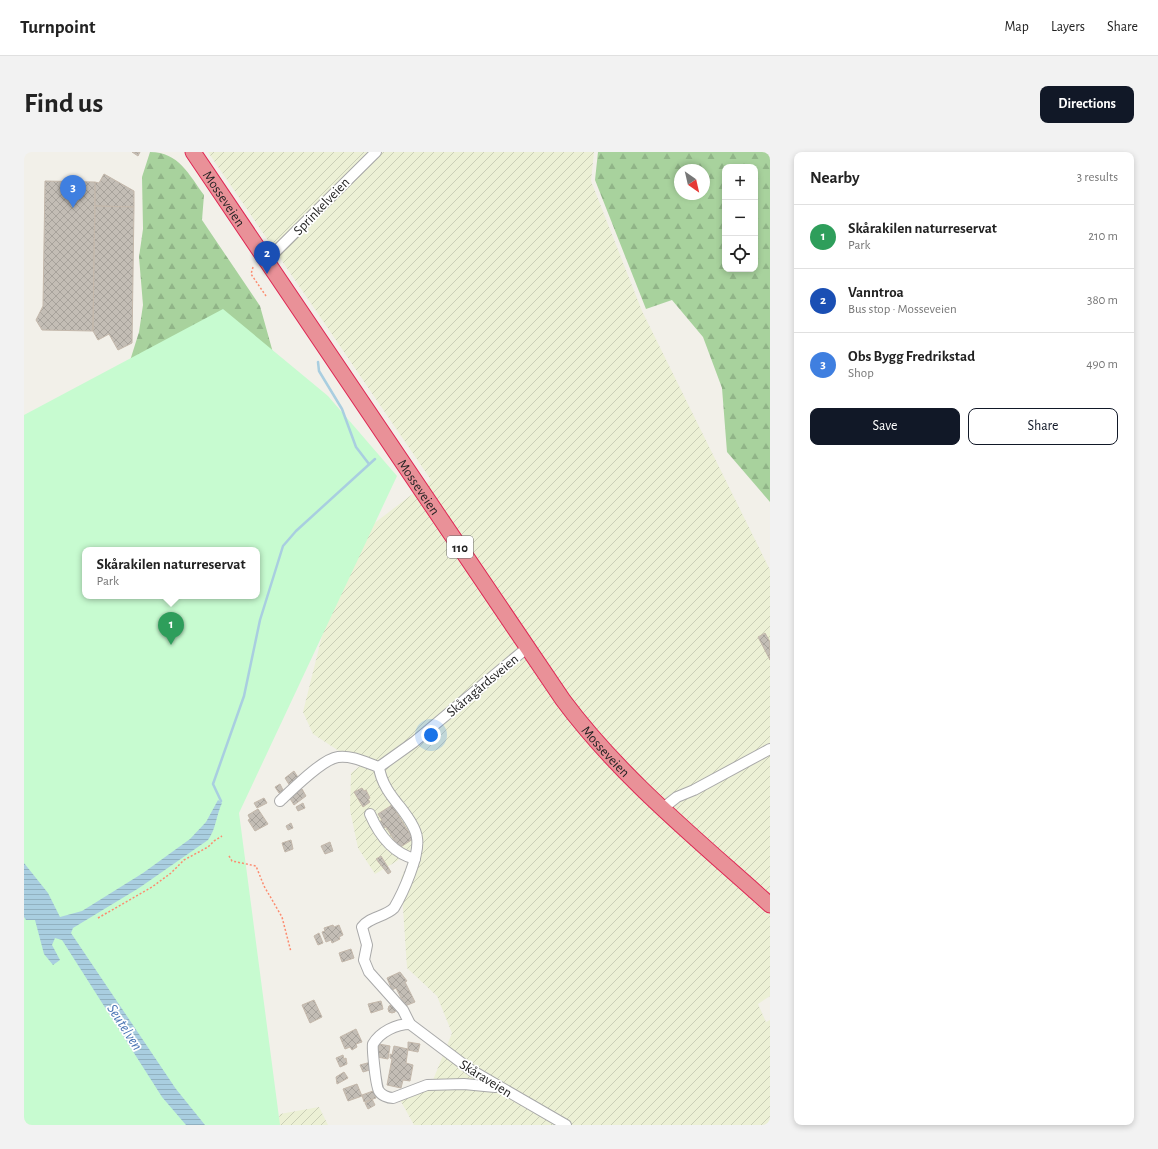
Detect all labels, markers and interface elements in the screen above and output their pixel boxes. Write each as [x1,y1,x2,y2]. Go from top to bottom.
text: Turnpoint [20,18,95,37]
text: Map [1004,20,1029,34]
text: Layers [1051,20,1085,34]
text: Share [1107,20,1138,34]
button: Directions [1040,86,1134,123]
text: Find us [24,90,103,118]
north arrow [674,164,710,200]
map controls [722,164,758,272]
button: + [722,164,758,200]
street label: Mosseveien [200,169,247,229]
text: Nearby [810,169,860,186]
text: 3 results [1077,171,1118,184]
pin: 3 [60,175,86,208]
street label: Sprinkelveien [291,175,352,238]
button: − [722,200,758,236]
text: Skårakilen naturreservat [848,221,997,236]
text: 1 [821,230,825,243]
text: 210 m [1088,230,1118,243]
button: locate [722,236,758,272]
text: Park [848,239,870,252]
pin: 2 [254,241,280,274]
text: Vanntroa [848,285,904,300]
text: 2 [820,294,826,307]
text: 380 m [1087,294,1118,307]
text: Bus stop · Mosseveien [848,303,957,316]
text: Obs Bygg Fredrikstad [848,349,975,364]
text: 3 [820,358,826,371]
text: 490 m [1086,358,1118,371]
text: Shop [848,367,874,380]
button: Save [810,408,960,445]
button: Share [968,408,1118,445]
street label: Mosseveien [395,457,442,518]
road number: 110 [447,536,473,558]
popup [82,547,260,599]
text: Skårakilen naturreservat [97,557,245,572]
text: Park [97,575,119,588]
pin: 1 [158,612,184,645]
street label: Skåragårdsveien [444,652,521,720]
street label: Mosseveien [579,724,632,780]
your location [421,725,441,745]
water label: Seutelven [104,1001,145,1053]
street label: Skåraveien [457,1057,514,1100]

